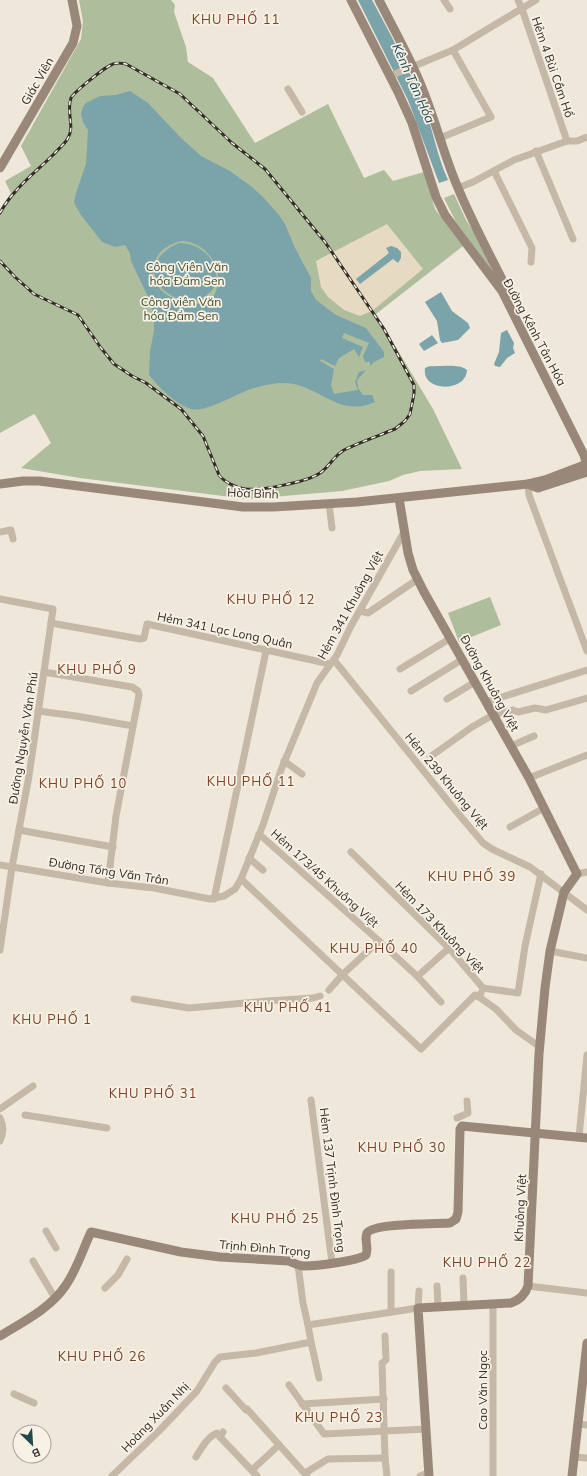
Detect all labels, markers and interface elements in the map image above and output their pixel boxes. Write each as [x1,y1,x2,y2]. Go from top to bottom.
district label: KHU PHỐ 11 [192,10,280,27]
street label: Hẻm 4 Bùi Cầm Hổ [529,14,577,120]
water label: Kênh Tân Hóa [389,41,439,126]
street label: Giác Viên [17,54,57,108]
park label: Công Viên Văn hóa Đầm Sen [146,259,228,288]
street label: Đường Kênh Tân Hóa [500,276,570,388]
park label: Công viên Văn hóa Đầm Sen [141,294,221,323]
street label: Hòa Bình [227,485,279,501]
street label: Hẻm 341 Khuông Việt [314,548,386,662]
district label: KHU PHỐ 12 [227,590,315,607]
street label: Hẻm 341 Lạc Long Quân [156,608,294,652]
street label: Đường Khuông Việt [457,632,523,734]
district label: KHU PHỐ 9 [57,660,137,677]
street label: Đường Nguyễn Văn Phú [5,671,41,805]
street label: Hẻm 239 Khuông Việt [402,729,492,833]
district label: KHU PHỐ 11 [207,772,295,789]
district label: KHU PHỐ 10 [39,774,127,791]
street label: Hẻm 173/45 Khuông Việt [268,826,382,930]
street label: Đường Tống Văn Trân [48,854,170,888]
district label: KHU PHỐ 39 [428,867,516,884]
street label: Hẻm 173 Khuông Việt [392,878,488,976]
district label: KHU PHỐ 40 [330,939,418,956]
district label: KHU PHỐ 41 [244,998,332,1015]
district label: KHU PHỐ 1 [12,1010,92,1027]
district label: KHU PHỐ 31 [109,1084,197,1101]
street label: Hẻm 137 Trịnh Đình Trọng [317,1107,349,1253]
district label: KHU PHỐ 30 [358,1138,446,1155]
street label: Khuông Việt [511,1174,529,1242]
district label: KHU PHỐ 25 [231,1209,319,1226]
street label: Trịnh Đình Trọng [219,1237,311,1259]
district label: KHU PHỐ 22 [443,1253,531,1270]
district label: KHU PHỐ 26 [58,1347,146,1364]
street label: Cao Văn Ngọc [475,1350,490,1430]
street label: Hoàng Xuân Nhị [118,1379,192,1455]
district label: KHU PHỐ 23 [295,1408,383,1425]
north arrow [12,1424,52,1464]
text: B [29,1445,43,1461]

